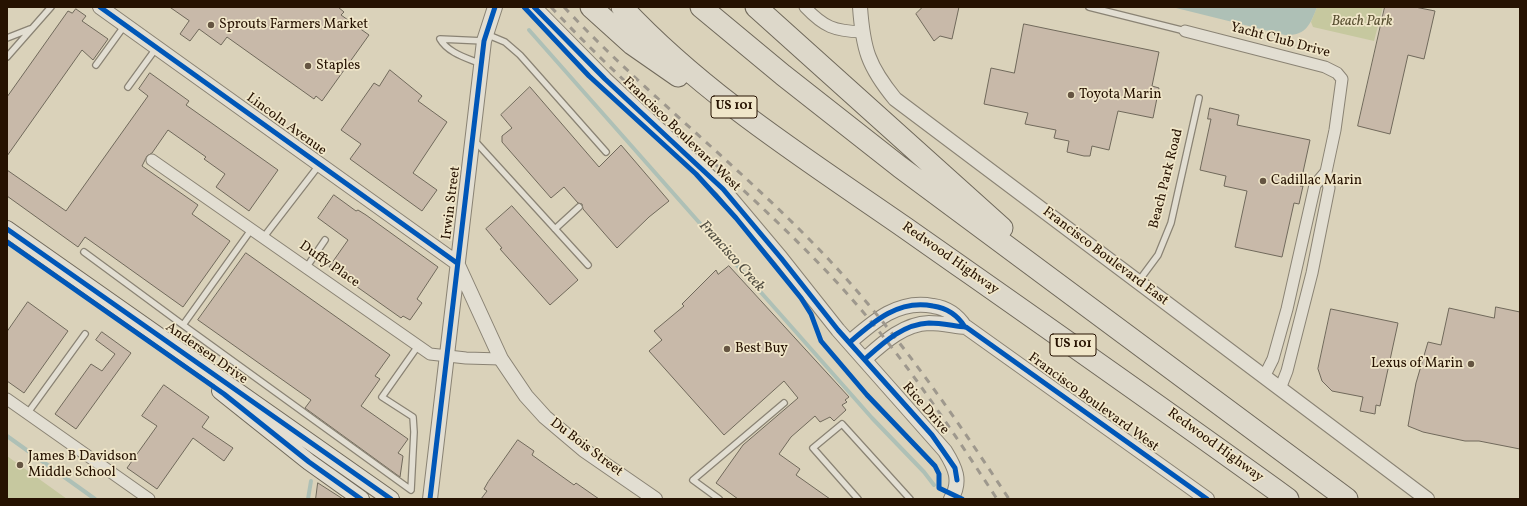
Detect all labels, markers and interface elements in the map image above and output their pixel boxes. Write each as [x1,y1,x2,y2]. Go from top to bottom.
park label: Beach Park [1332,14,1392,30]
place label: Sprouts Farmers Market [219,17,368,33]
marker: Sprouts Farmers Market [206,20,216,30]
street label: Yacht Club Drive [1228,20,1332,62]
place label: Staples [316,58,360,74]
marker: Staples [303,61,313,71]
street label: Francisco Boulevard West [618,74,744,196]
place label: Toyota Marin [1079,87,1162,103]
street label: Lincoln Avenue [243,90,329,160]
marker: Toyota Marin [1066,90,1076,100]
road number: US 101 [711,96,757,118]
street label: Beach Park Road [1146,127,1188,231]
street label: Irwin Street [439,165,465,241]
place label: Cadillac Marin [1271,173,1362,189]
marker: Cadillac Marin [1258,176,1268,186]
street label: Francisco Boulevard East [1039,204,1171,310]
water label: Francisco Creek [694,218,768,296]
street label: Redwood Highway [898,219,1002,299]
street label: Duffy Place [296,238,362,292]
street label: Andersen Drive [162,319,250,389]
road number: US 101 [1050,334,1096,356]
place label: Best Buy [735,341,788,357]
marker: Best Buy [722,344,732,354]
street label: Francisco Boulevard West [1024,350,1162,456]
place label: Lexus of Marin [1371,356,1463,372]
marker: Lexus of Marin [1466,359,1476,369]
street label: Rice Drive [898,379,952,439]
street label: Redwood Highway [1164,405,1266,487]
street label: Du Bois Street [546,415,626,481]
place label: James B Davidson Middle School [28,449,137,482]
marker: James B Davidson Middle School [15,460,25,470]

